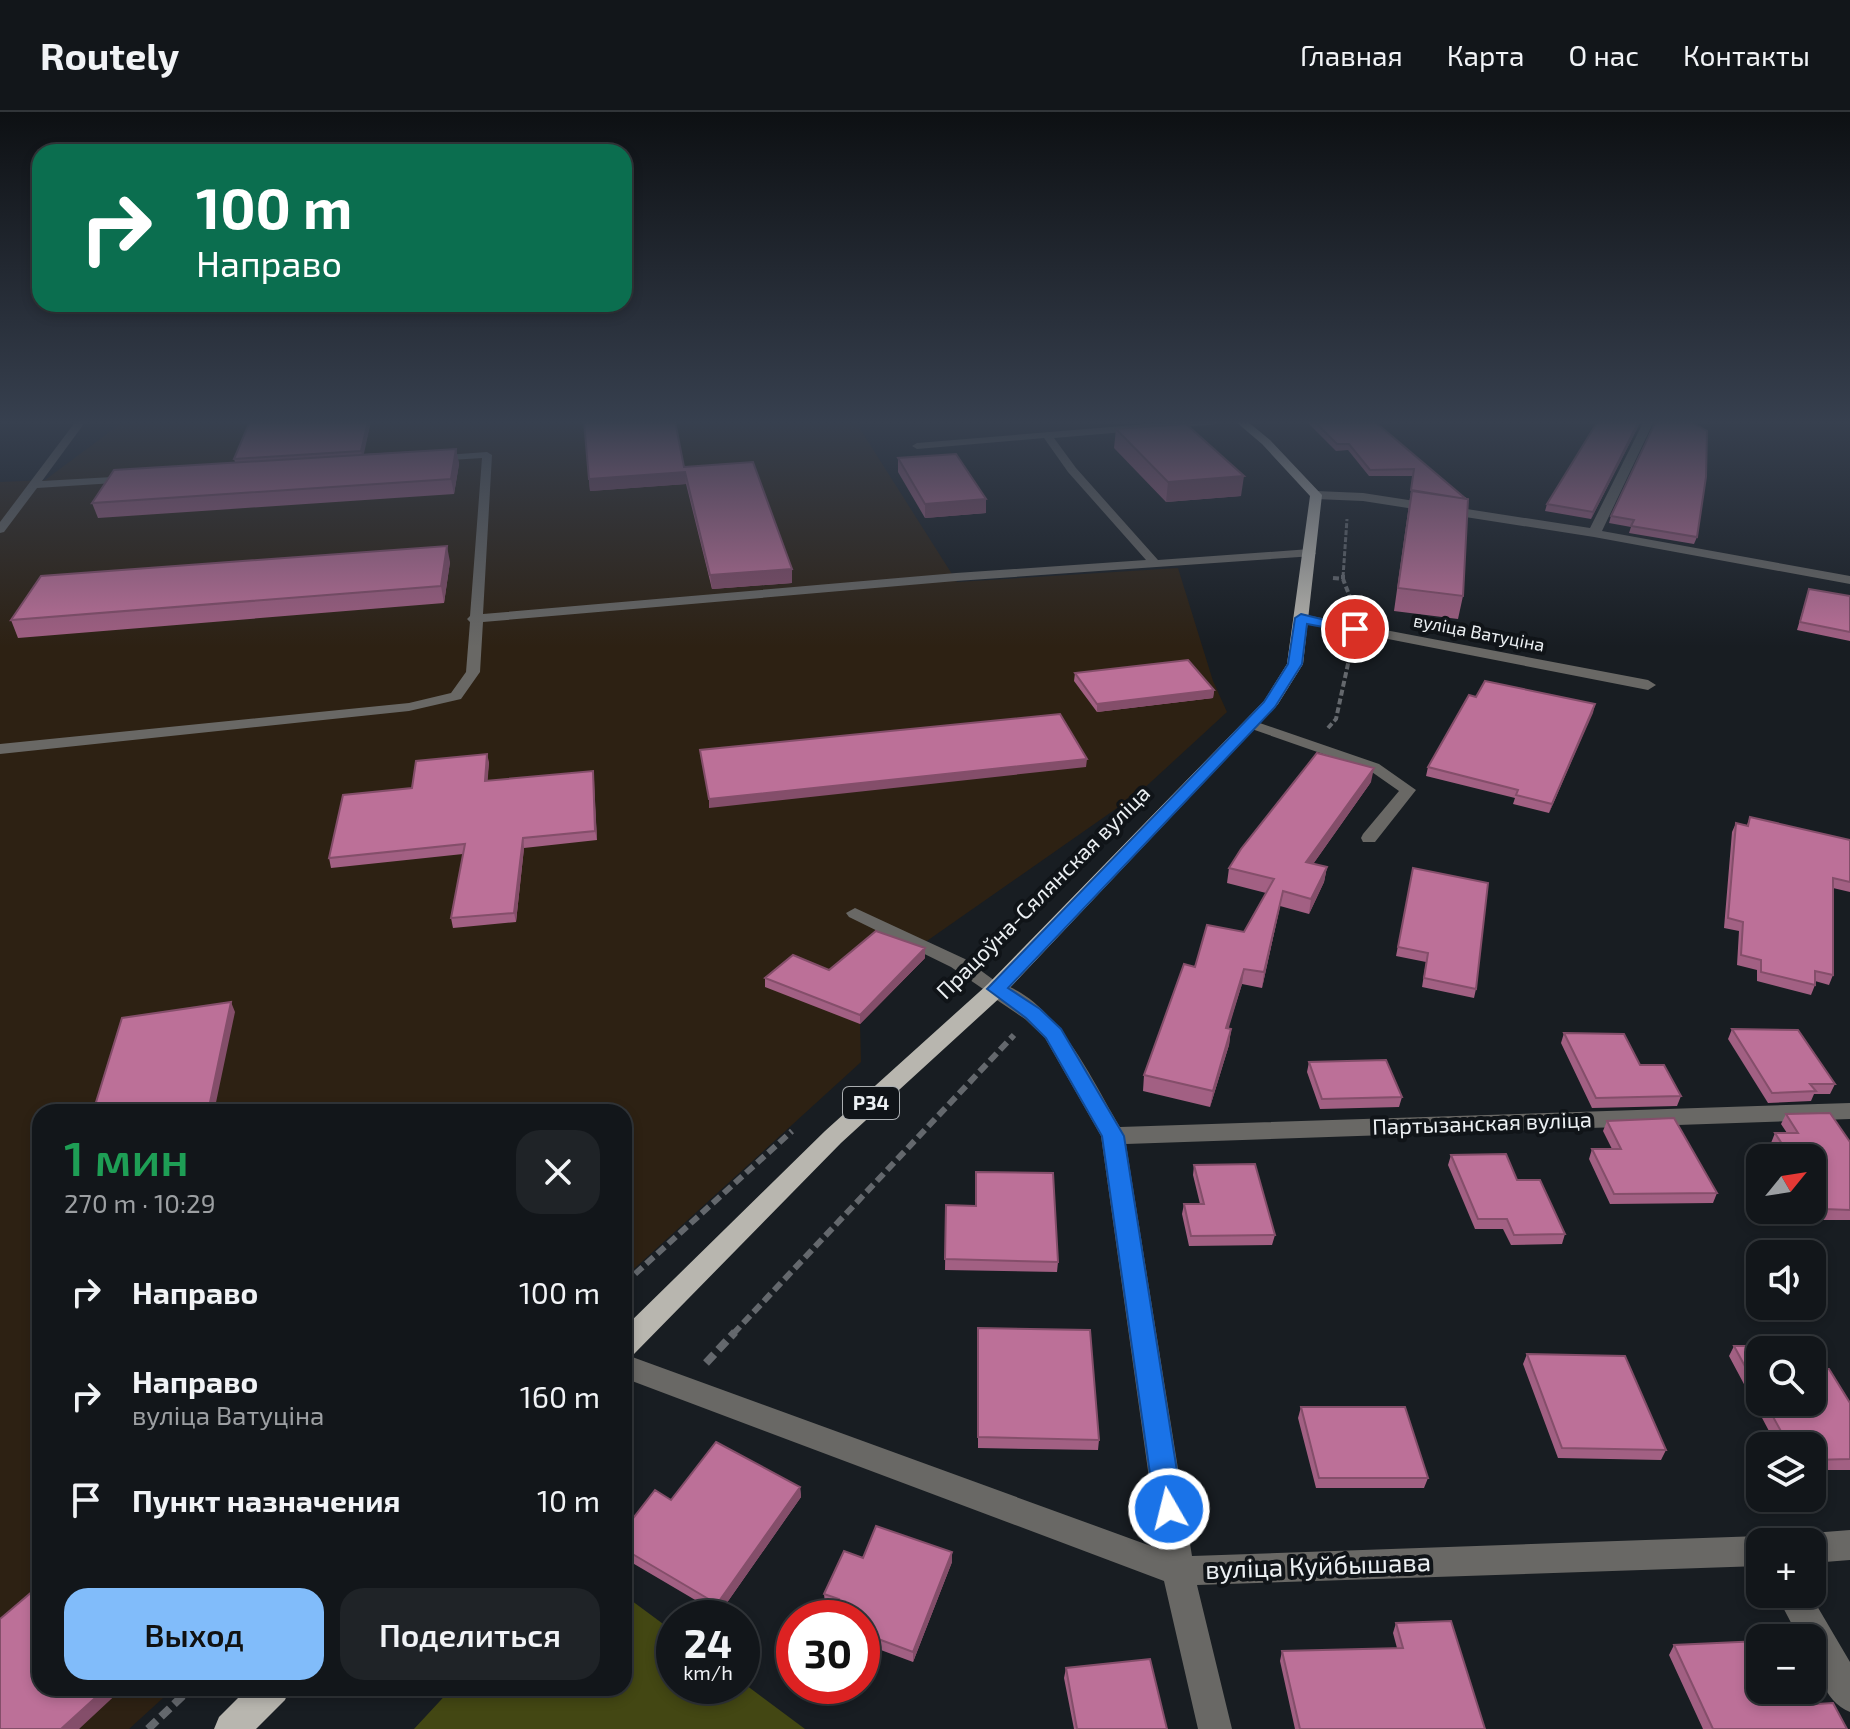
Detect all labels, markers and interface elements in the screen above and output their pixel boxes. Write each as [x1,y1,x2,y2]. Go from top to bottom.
text: Routely [40,32,179,78]
text: Главная [1300,38,1403,72]
text: Карта [1447,38,1525,72]
text: О нас [1569,38,1639,72]
text: Контакты [1683,38,1810,72]
text: 100 m [196,173,352,240]
icon: right [64,176,168,280]
text: Направо [196,241,342,284]
pin [1321,595,1389,663]
icon: arrive [1333,607,1377,651]
street label: вуліца Ватуціна [1412,609,1547,656]
street label: Працоўна-Сялянская вуліца [930,779,1155,1004]
road number: Р34 [843,1087,899,1119]
street label: Партызанская вуліца [1372,1105,1592,1140]
text: 1 мин [64,1128,189,1186]
button: close [516,1130,600,1214]
north arrow [1746,1144,1826,1224]
map controls [1746,1144,1826,1704]
text: 270 m · 10:29 [64,1187,216,1218]
button: sound [1746,1240,1826,1320]
icon: right [64,1270,108,1314]
text: Направо [132,1274,258,1310]
text: 100 m [519,1274,600,1310]
button: search [1746,1336,1826,1416]
text: Направо [132,1363,258,1399]
icon: right [64,1374,108,1418]
text: 160 m [520,1378,600,1414]
text: вуліца Ватуціна [132,1399,324,1430]
button: layers [1746,1432,1826,1512]
position arrow [1127,1467,1211,1551]
icon: arrive [64,1478,108,1522]
text: Пункт назначения [132,1482,400,1518]
text: 10 m [537,1482,600,1518]
button: + [1746,1528,1826,1608]
street label: вуліца Куйбышава [1204,1545,1431,1585]
button: Выход [64,1588,324,1680]
button: Поделиться [340,1588,600,1680]
speed limit sign: 30 [776,1600,880,1704]
text: 24 [684,1618,732,1666]
button: − [1746,1624,1826,1704]
text: km/h [683,1660,733,1684]

